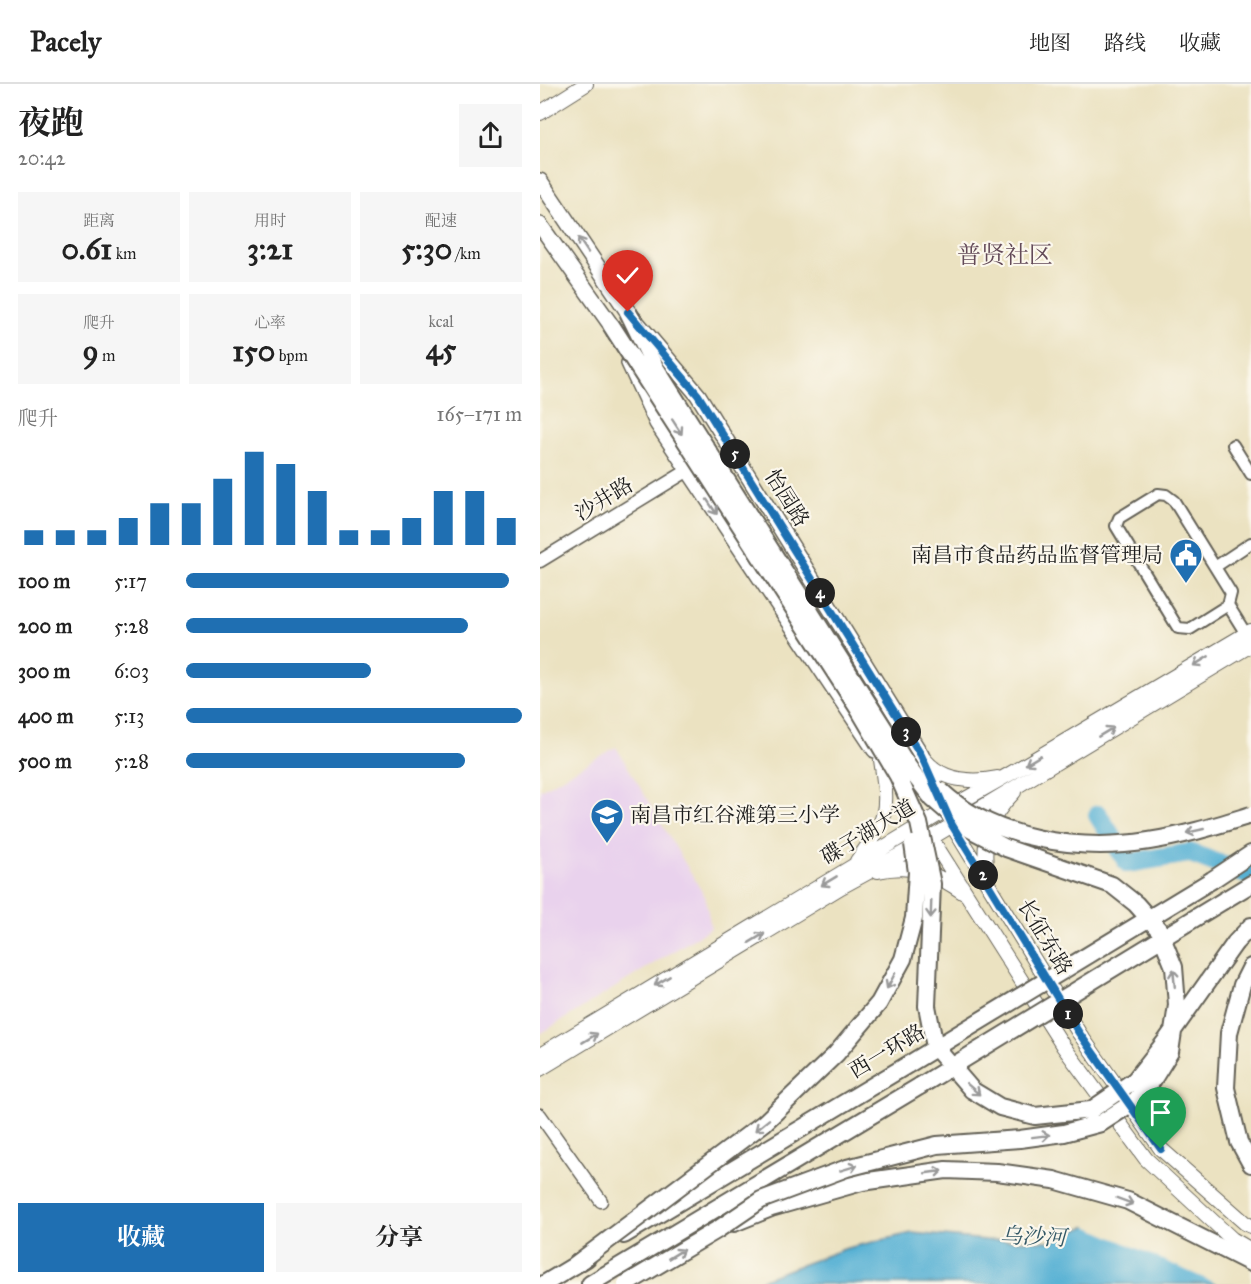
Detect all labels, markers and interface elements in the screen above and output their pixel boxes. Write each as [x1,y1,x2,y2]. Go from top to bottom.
text: Pacely [30,24,101,59]
text: 地图 [1029,30,1071,56]
text: 路线 [1104,30,1146,56]
text: 收藏 [1179,30,1221,56]
text: 夜跑 [18,103,84,143]
button: share [459,104,522,167]
text: 20:42 [18,146,66,170]
text: 距离 [83,211,115,230]
text: 用时 [254,211,286,230]
text: 配速 [425,211,457,230]
text: 0.61 [61,231,112,267]
text: 3:21 [247,231,293,267]
text: 5:30 [401,231,452,267]
one-way arrow [577,238,589,254]
district label: 普贤社区 [957,240,1053,270]
text: km [112,244,137,263]
text: /km [452,244,481,263]
pin [602,250,653,312]
icon: check [611,259,644,292]
text: kcal [428,312,454,331]
text: 爬升 [83,313,115,332]
text: 心率 [254,313,286,332]
text: 45 [426,331,456,367]
text: 9 [82,333,99,369]
text: 150 [232,333,275,369]
text: m [99,346,116,365]
text: bpm [275,346,308,365]
text: 165–171 m [437,402,522,426]
text: 爬升 [18,406,58,430]
one-way arrow [671,419,683,435]
pin: 5 [720,439,750,469]
text: 5 [731,444,739,463]
street label: 怡园路 [759,464,815,532]
street label: 沙井路 [570,472,638,526]
one-way arrow [706,498,718,515]
public building icon: 南昌市食品药品监督管理局 [1168,537,1204,584]
place label: 南昌市食品药品监督管理局 [911,542,1163,568]
text: 100 m [18,569,70,593]
text: 5:17 [114,569,147,593]
pin: 4 [805,578,835,608]
text: 4 [816,583,824,602]
text: 200 m [18,614,72,638]
text: 5:28 [114,614,149,638]
one-way arrow [1193,655,1210,667]
text: 300 m [18,659,70,683]
text: 6:03 [114,659,149,683]
text: 400 m [18,704,74,728]
text: 5:13 [114,704,144,728]
pin: 3 [891,717,921,747]
text: 3 [903,722,909,741]
one-way arrow [1097,726,1114,738]
text: 500 m [18,749,72,773]
text: 5:28 [114,749,149,773]
one-way arrow [1025,755,1042,767]
street label: 碟子湖大道 [816,794,920,870]
school or university icon: 南昌市红谷滩第三小学 [589,797,625,844]
place label: 南昌市红谷滩第三小学 [630,802,840,828]
one-way arrow [1186,825,1205,837]
pin: 2 [968,860,998,890]
text: 2 [979,865,987,884]
one-way arrow [821,875,838,887]
street label: 长征东路 [1012,894,1078,980]
one-way arrow [926,899,937,919]
one-way arrow [748,931,765,943]
one-way arrow [1169,968,1180,988]
one-way arrow [885,971,896,989]
one-way arrow [654,976,671,988]
pin: 1 [1053,999,1083,1029]
text: 1 [1065,1004,1071,1023]
street label: 西一环路 [844,1018,930,1084]
one-way arrow [581,1032,598,1044]
one-way arrow [965,1082,981,1095]
pin [1135,1087,1186,1149]
icon: arrive [1144,1096,1177,1129]
one-way arrow [754,1118,770,1131]
one-way arrow [1030,1130,1050,1141]
one-way arrow [839,1162,858,1173]
one-way arrow [924,1166,944,1177]
one-way arrow [1116,1197,1134,1208]
button: 收藏 [18,1203,264,1272]
button: 分享 [276,1203,522,1272]
water label: 乌沙河 [1000,1222,1070,1251]
one-way arrow [667,1248,684,1260]

